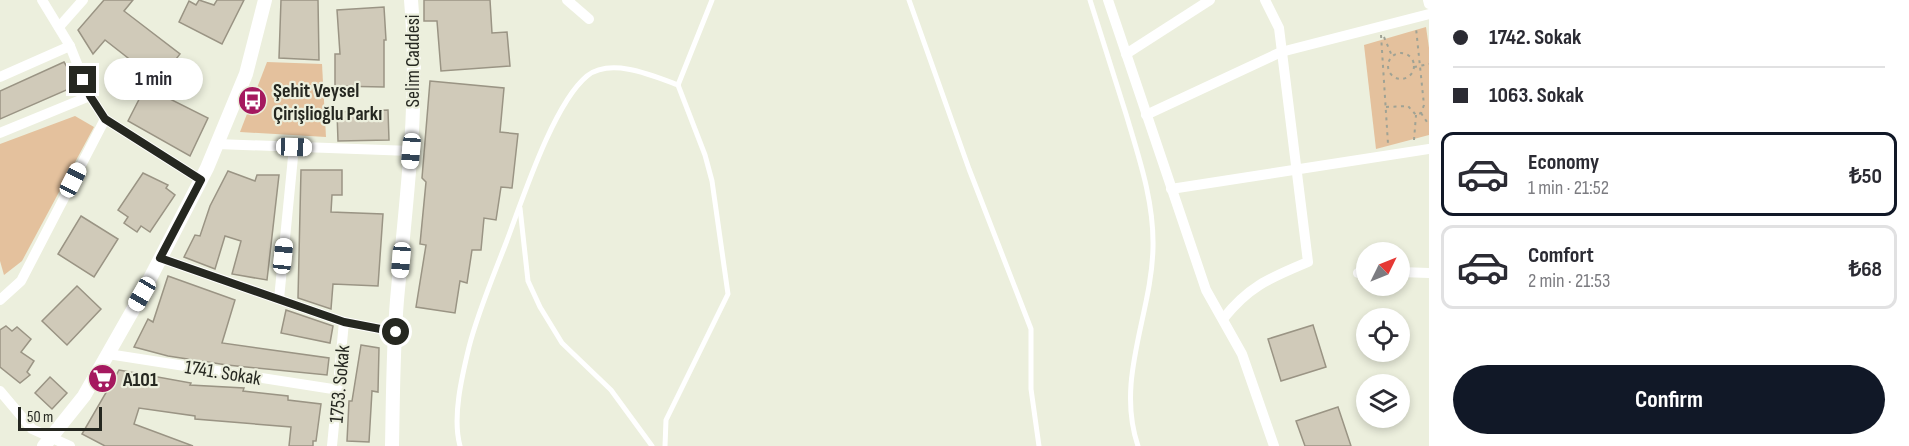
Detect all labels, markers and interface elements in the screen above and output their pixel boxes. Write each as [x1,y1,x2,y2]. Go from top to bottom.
street label: Selim Caddesi [401,14,425,108]
text: 1742. Sokak [1489,24,1581,51]
callout: 1 min [104,59,203,101]
route end [69,66,96,93]
text: 1 min [135,67,172,91]
place label: Şehit Veysel Çirişlioğlu Parkı [273,79,382,126]
text: 1063. Sokak [1489,82,1584,109]
bus stop icon: Şehit Veysel Çirişlioğlu Parkı [236,85,268,117]
car [400,132,422,170]
car [276,137,312,157]
icon: car [1456,147,1510,201]
text: Economy [1528,149,1599,176]
car [57,160,89,200]
text: ₺50 [1849,163,1882,190]
text: 1 min · 21:52 [1528,176,1609,200]
car [272,237,294,275]
icon: car [1456,240,1510,294]
car [390,241,412,279]
north arrow [1356,242,1410,296]
map controls [1356,242,1410,428]
text: Comfort [1528,242,1594,269]
text: ₺68 [1849,256,1882,283]
text: 2 min · 21:53 [1528,269,1610,293]
car [125,274,159,314]
button: locate [1356,308,1410,362]
route start [382,318,409,345]
street label: 1753. Sokak [325,344,355,424]
street label: 1741. Sokak [183,355,263,391]
supermarket icon: A101 [86,363,118,395]
button: Confirm [1453,365,1885,434]
place label: A101 [122,368,158,392]
button: layers [1356,374,1410,428]
scale bar [18,404,102,432]
text: 50 m [27,408,53,427]

